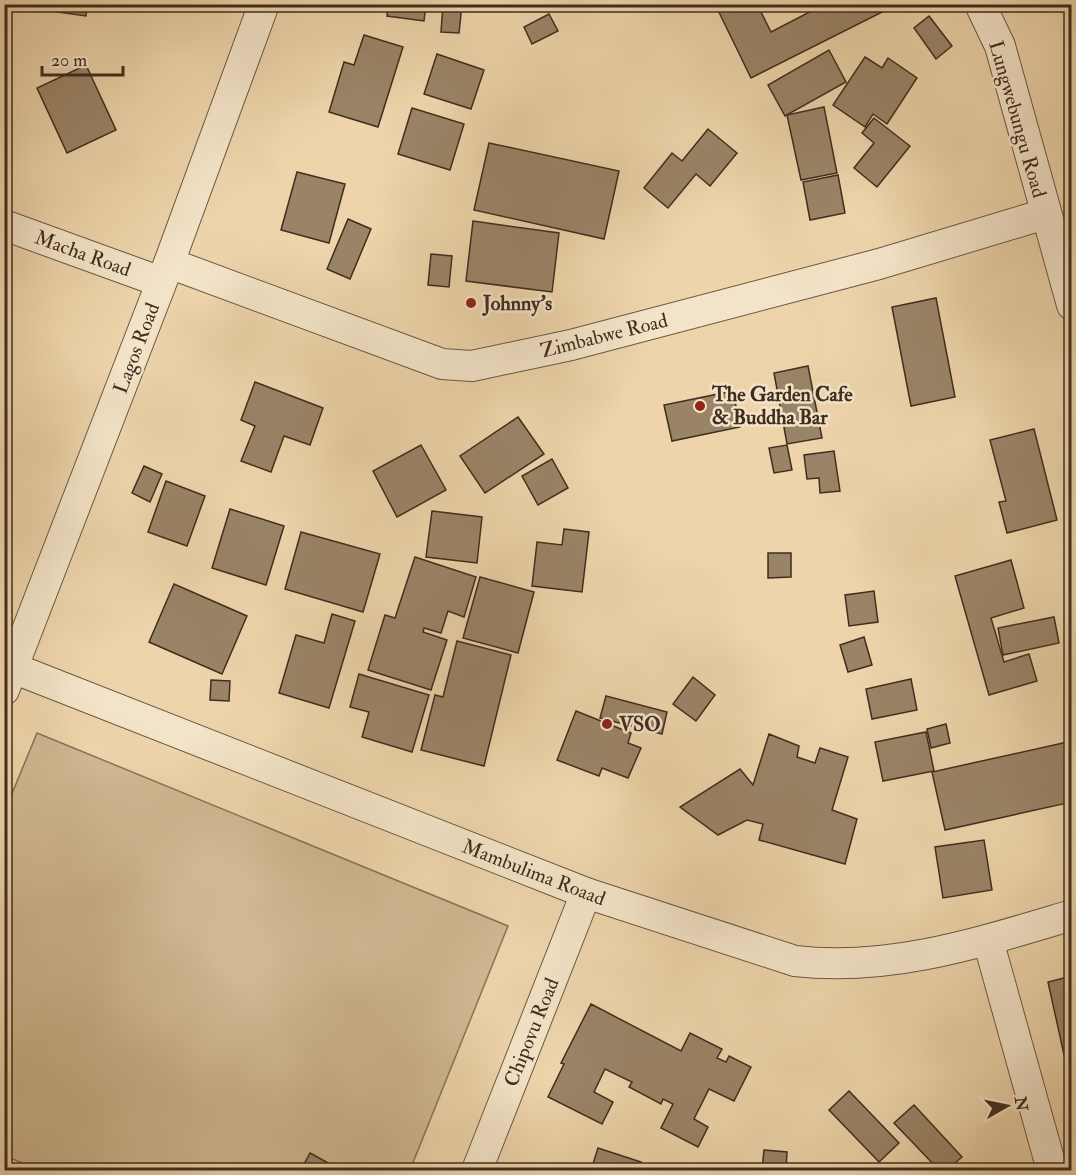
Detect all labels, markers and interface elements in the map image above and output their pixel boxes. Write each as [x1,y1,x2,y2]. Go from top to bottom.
street label: Lungwebungu Road [983,38,1052,201]
scale bar [42,39,123,77]
text: 20 m [51,49,87,72]
street label: Macha Road [31,225,134,282]
place label: Johnny’s [482,291,552,317]
marker: Johnny’s [464,296,478,310]
street label: Lagos Road [108,299,165,397]
street label: Zimbabwe Road [538,308,670,363]
place label: The Garden Cafe & Buddha Bar [711,382,853,430]
marker: The Garden Cafe & Buddha Bar [693,399,707,413]
place label: VSO [618,712,660,737]
marker: VSO [600,717,614,731]
street label: Mambulima Roaad [459,834,609,911]
street label: Chipovu Road [498,974,566,1091]
north arrow [977,1076,1037,1136]
text: N [1010,1094,1032,1113]

